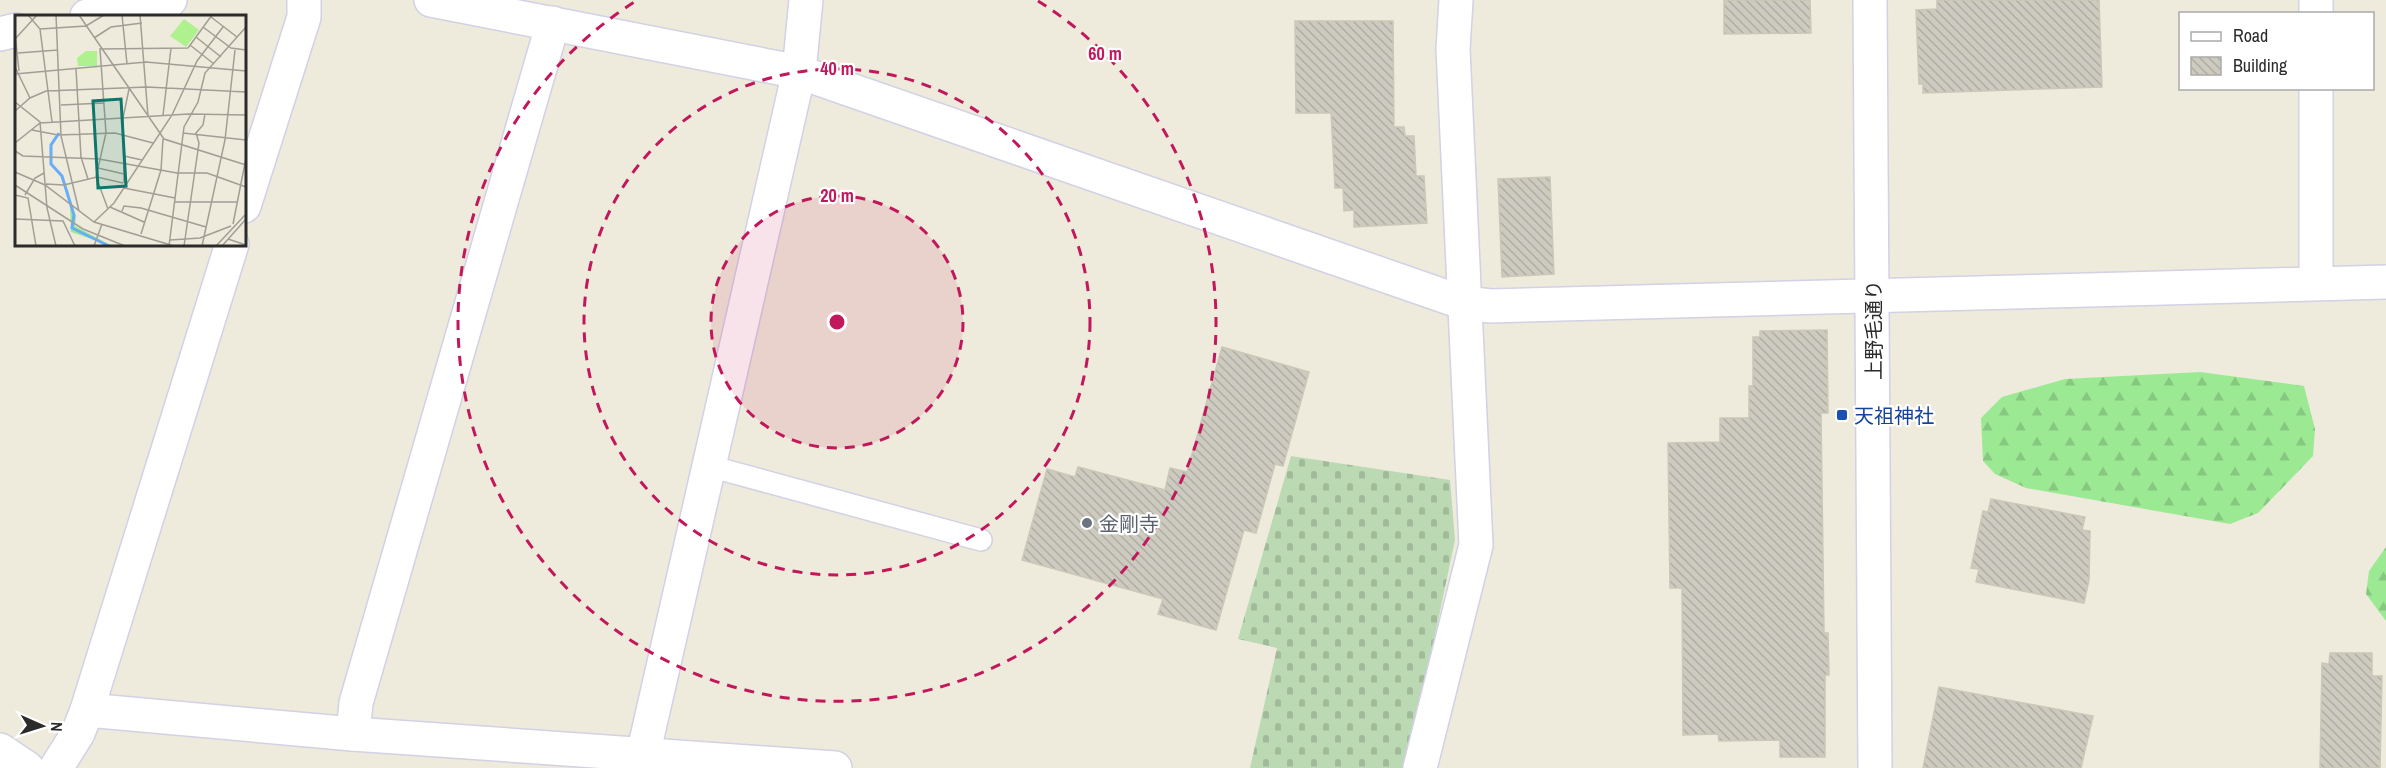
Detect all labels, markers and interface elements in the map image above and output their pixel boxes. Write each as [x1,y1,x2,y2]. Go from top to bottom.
legend [2179,12,2374,90]
inset map [15,15,246,246]
text: Road [2233,23,2268,48]
text: 60 m [1088,41,1122,66]
text: Building [2233,53,2288,78]
text: 40 m [820,56,854,81]
text: 20 m [820,183,854,208]
street label: 上野毛通り [1860,280,1887,380]
centre of rings [827,312,847,332]
place label: 天祖神社 [1854,402,1934,429]
marker: 天祖神社 [1835,408,1849,422]
place label: 金剛寺 [1099,510,1159,537]
marker: 金剛寺 [1080,516,1094,530]
north arrow [12,696,72,756]
text: N [46,721,68,732]

